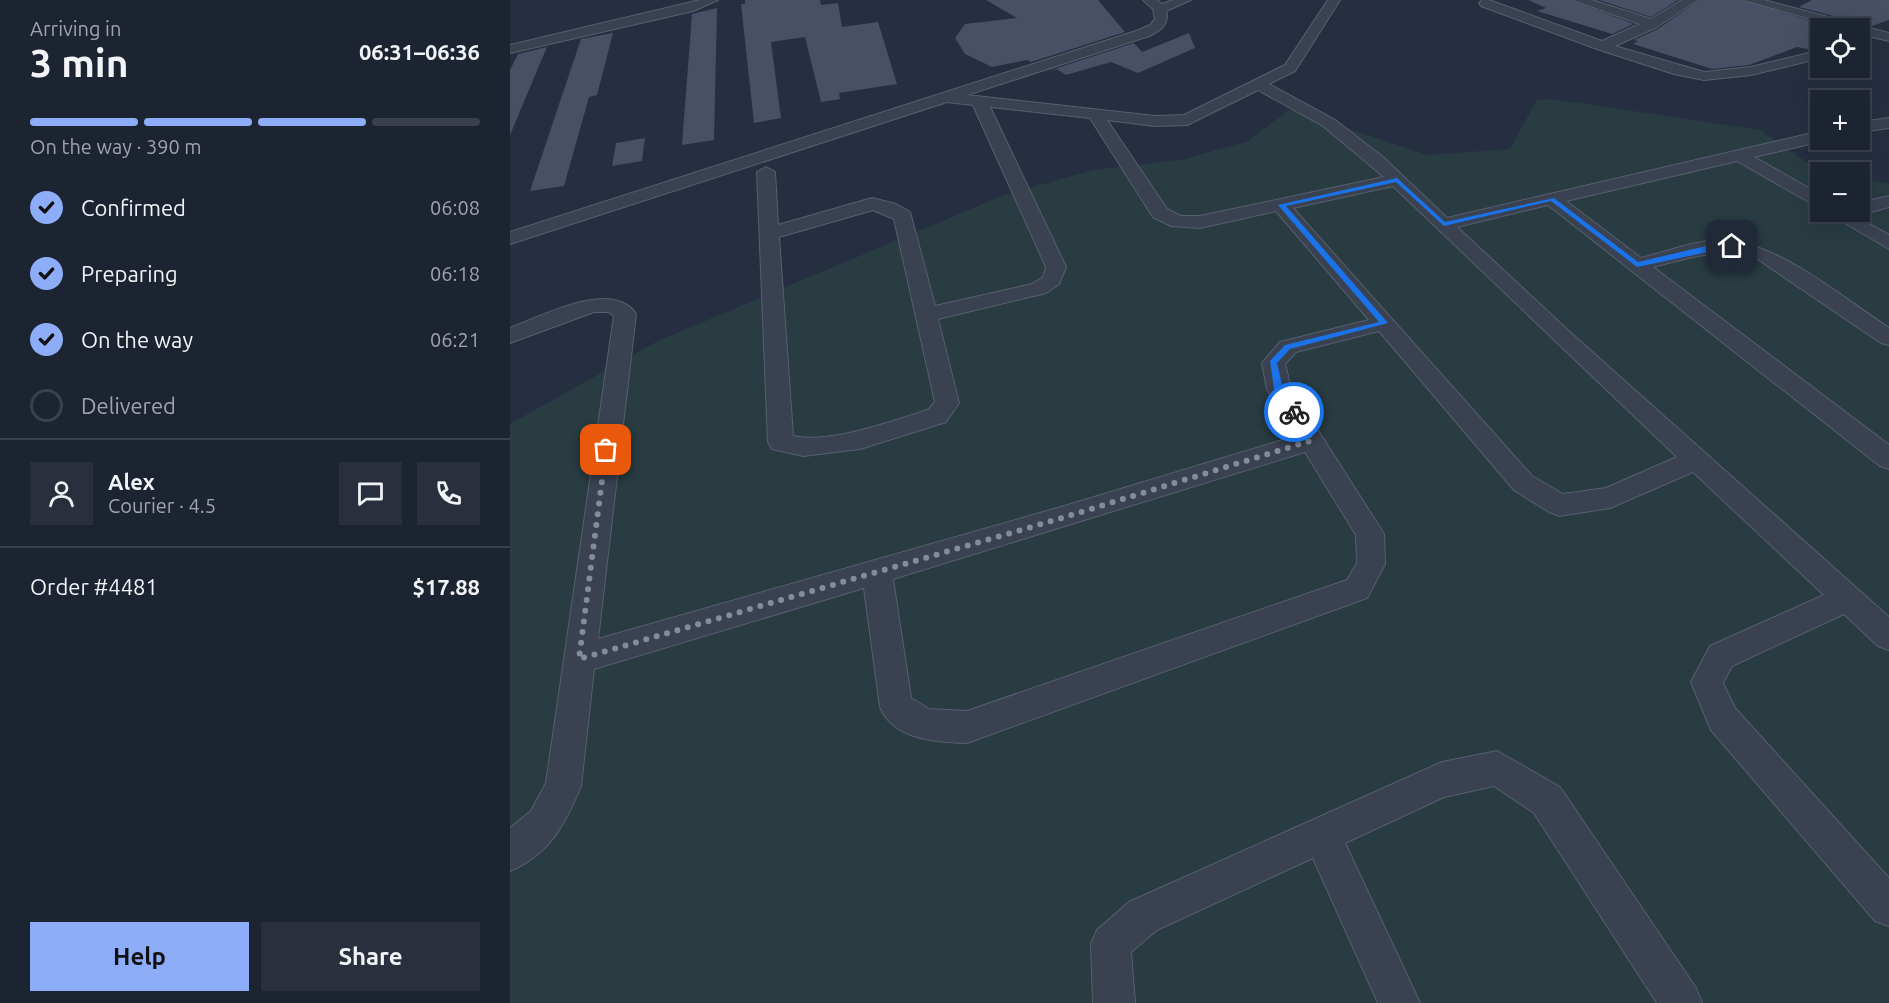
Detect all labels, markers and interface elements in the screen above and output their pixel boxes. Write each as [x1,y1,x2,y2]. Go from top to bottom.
text: Arriving in [30,17,121,40]
map controls [1810,18,1870,222]
button: locate [1810,18,1870,78]
text: 06:31–06:36 [359,39,480,64]
text: 3 min [30,41,129,84]
button: + [1810,90,1870,150]
text: On the way · 390 m [30,135,202,158]
button: − [1810,162,1870,222]
icon: check [30,191,63,224]
text: Confirmed [81,195,186,220]
text: 06:08 [430,196,480,219]
pin [1706,220,1757,271]
icon: home [1715,229,1748,262]
icon: check [30,257,63,290]
text: Preparing [81,261,178,286]
text: 06:18 [430,262,480,285]
icon: check [30,323,63,356]
text: On the way [81,327,193,352]
text: 06:21 [430,328,480,351]
courier [1264,382,1324,442]
text: Delivered [81,393,176,418]
icon: bike [1278,396,1311,429]
pin [580,424,631,475]
icon: bag [589,433,622,466]
button: person [30,462,93,525]
button: chat [339,462,402,525]
button: phone [417,462,480,525]
text: Alex [108,469,155,494]
text: Courier · 4.5 [108,494,216,517]
text: Order #4481 [30,574,158,599]
text: $17.88 [413,574,480,599]
button: Help [30,922,249,991]
button: Share [261,922,480,991]

